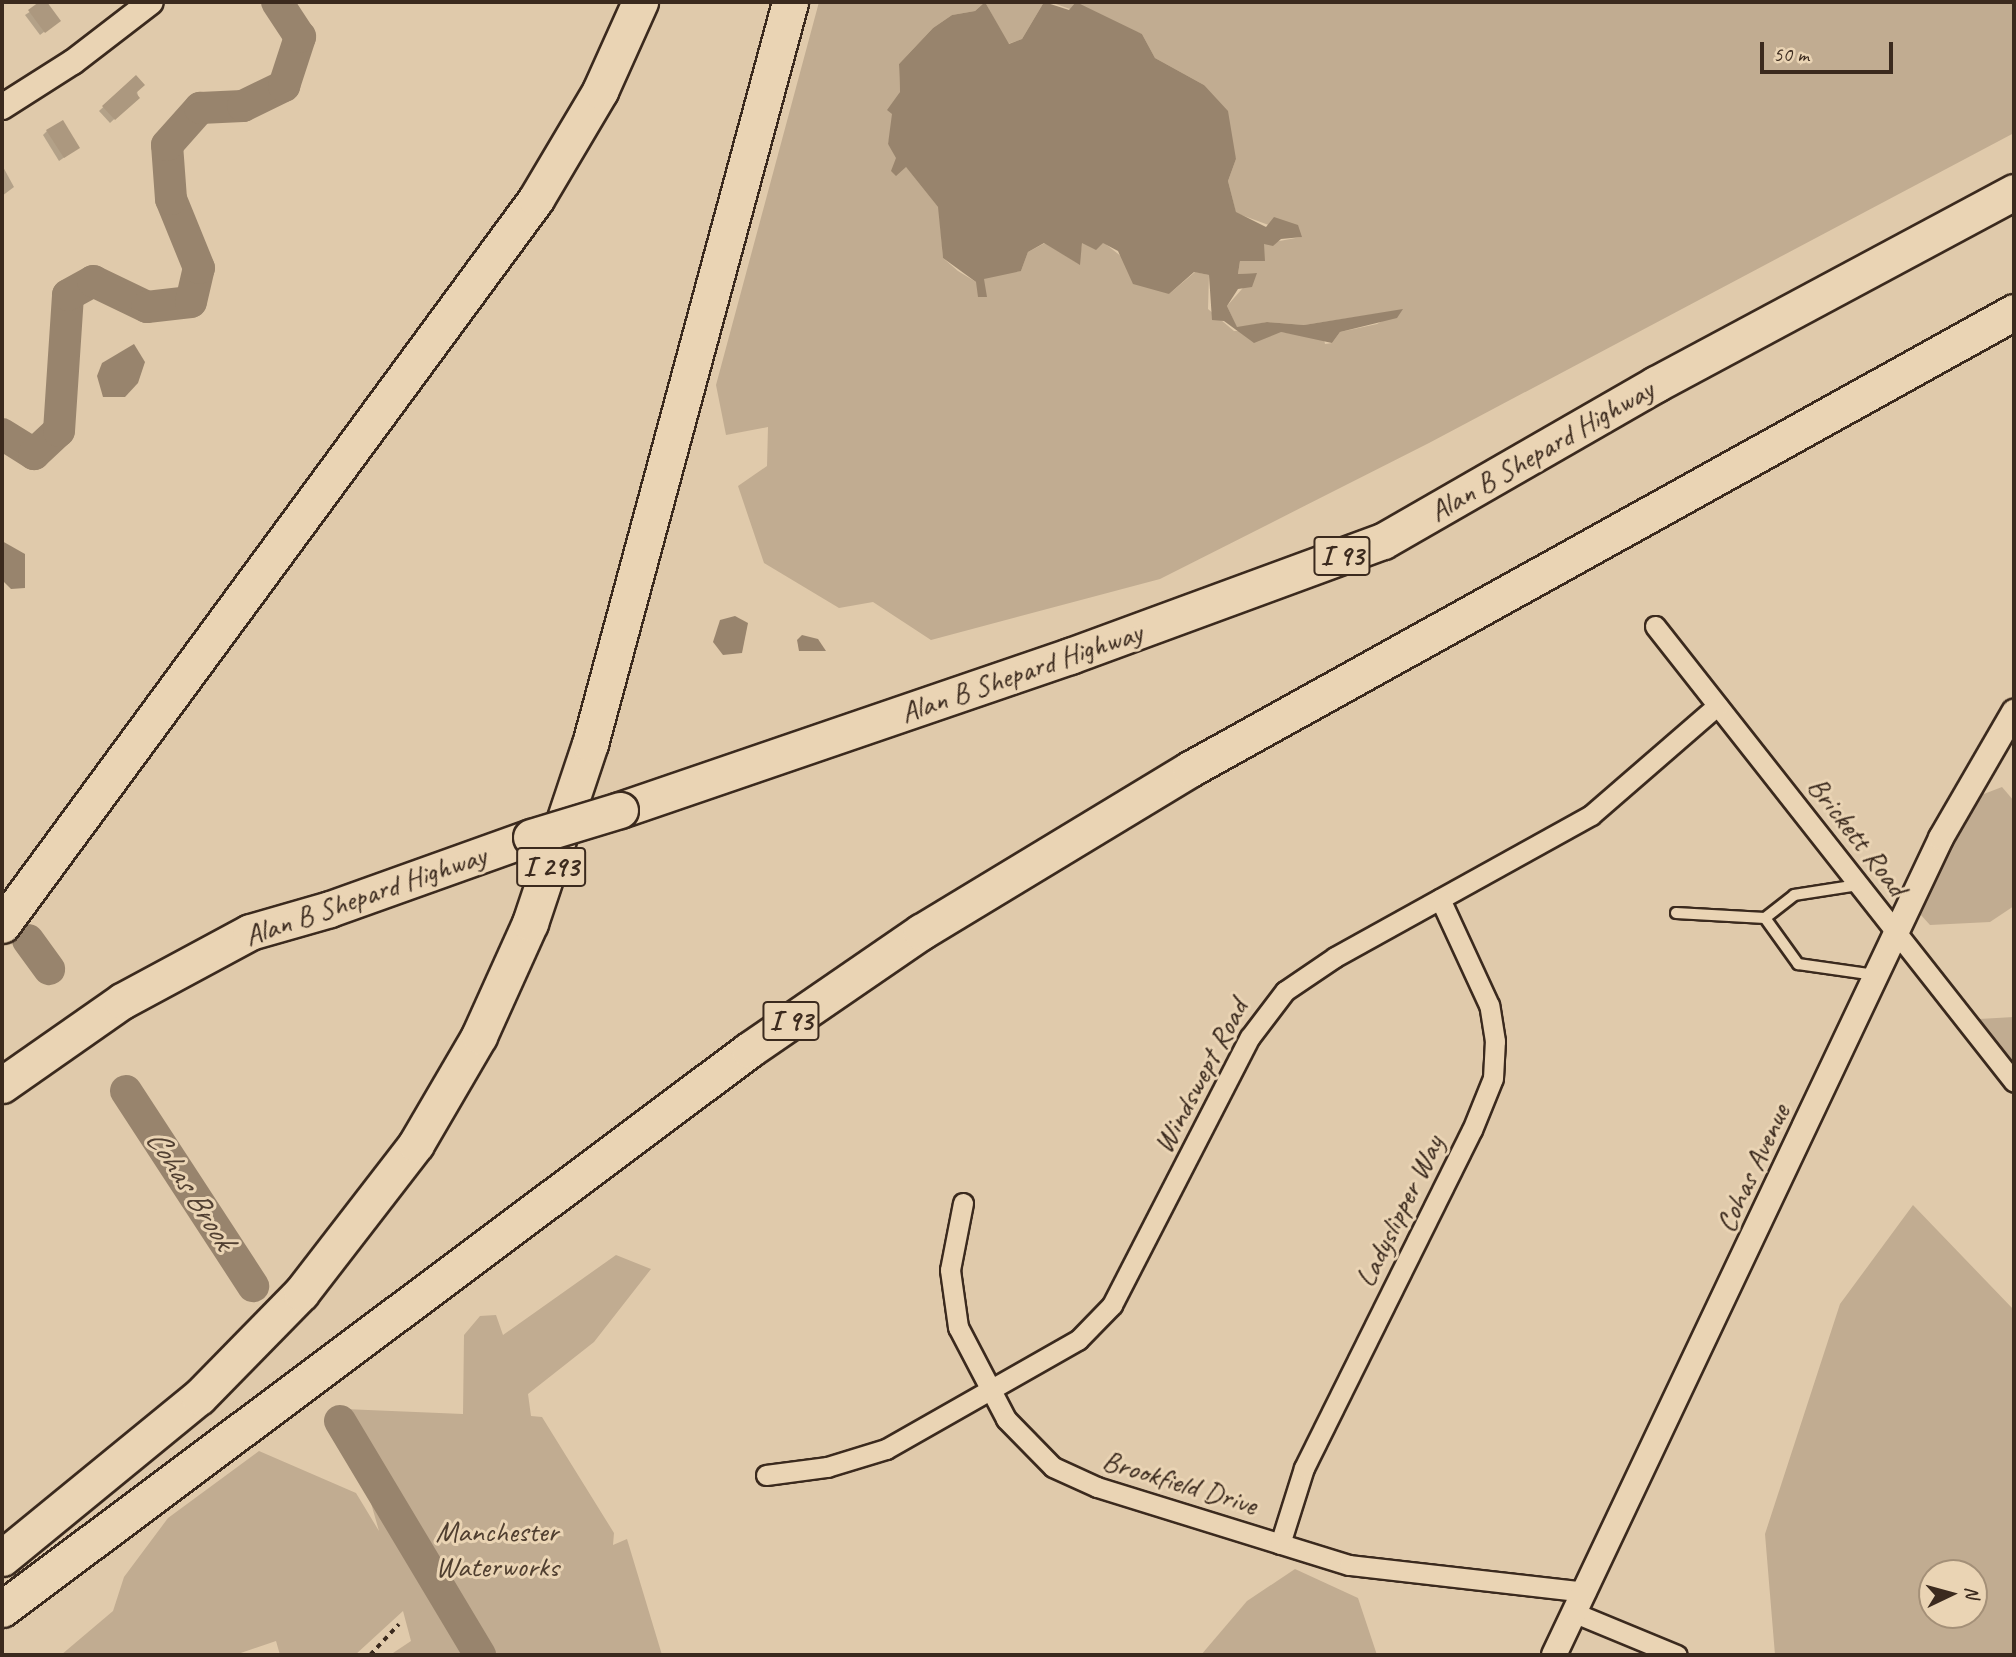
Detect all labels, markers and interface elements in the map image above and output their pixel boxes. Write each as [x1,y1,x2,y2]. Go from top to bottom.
scale bar [1764,28,1897,72]
text: 50 m [1773,41,1809,67]
street label: Alan B Shepard Highway [1422,371,1660,529]
road number: I 93 [1312,532,1372,580]
street label: Alan B Shepard Highway [895,614,1147,730]
street label: Brickett Road [1800,769,1916,903]
street label: Alan B Shepard Highway [239,837,491,953]
road number: I 293 [516,842,586,892]
street label: Windswept Road [1145,994,1255,1158]
road number: I 93 [761,996,821,1046]
street label: Cohas Avenue [1707,1098,1797,1238]
water label: Cohas Brook [137,1122,243,1256]
street label: Ladyslipper Way [1347,1130,1451,1292]
street label: Brookfield Drive [1098,1441,1262,1523]
park label: Manchester Waterworks [435,1513,559,1584]
north arrow [1918,1559,1988,1629]
text: N [1959,1585,1984,1599]

